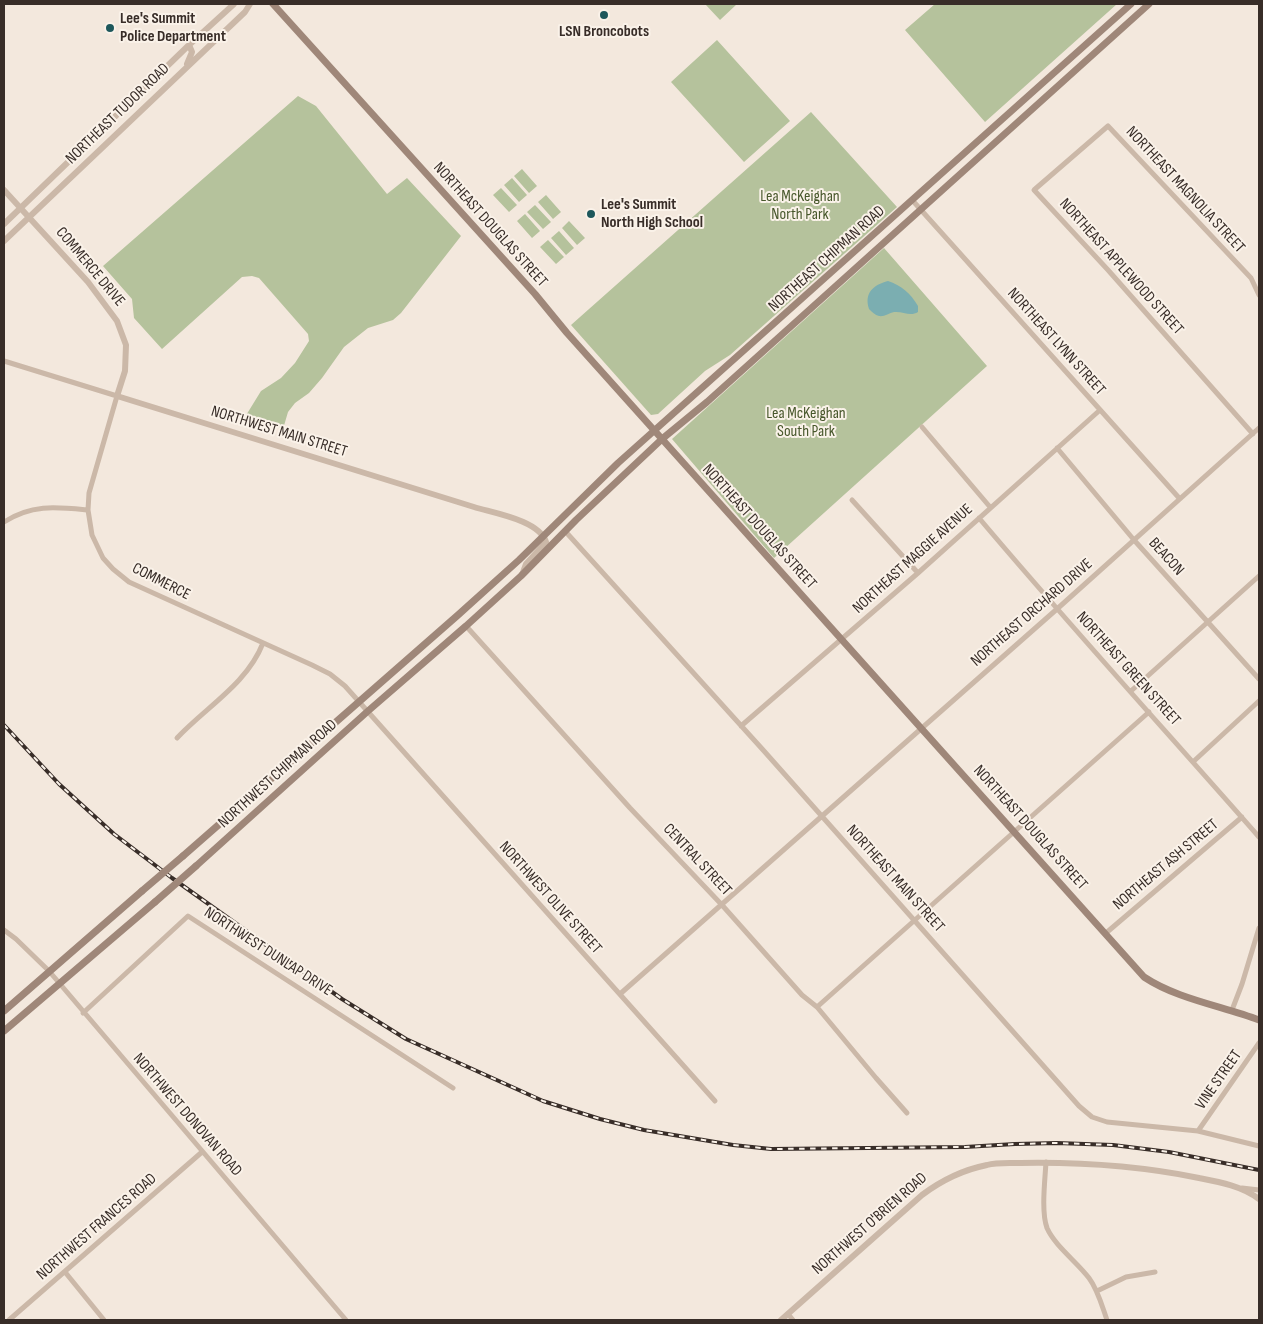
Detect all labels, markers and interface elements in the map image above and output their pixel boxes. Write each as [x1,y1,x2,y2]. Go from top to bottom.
place label: Lee's Summit Police Department [120,9,226,47]
marker: LSN Broncobots [598,9,610,21]
marker: Lee's Summit Police Department [104,22,116,34]
place label: LSN Broncobots [559,22,649,42]
street label: NORTHEAST TUDOR ROAD [62,60,174,168]
street label: NORTHEAST MAGNOLIA STREET [1121,123,1249,257]
street label: NORTHEAST DOUGLAS STREET [429,159,551,291]
park label: Lea McKeighan North Park [760,187,840,225]
place label: Lee's Summit North High School [601,195,703,233]
street label: NORTHEAST APPLEWOOD STREET [1055,195,1187,339]
street label: NORTHEAST CHIPMAN ROAD [765,202,889,316]
marker: Lee's Summit North High School [585,208,597,220]
street label: COMMERCE DRIVE [51,223,129,311]
street label: NORTHEAST LYNN STREET [1003,284,1109,400]
street label: NORTHWEST MAIN STREET [209,402,349,462]
park label: Lea McKeighan South Park [766,404,846,442]
street label: NORTHEAST DOUGLAS STREET [698,461,820,593]
street label: NORTHEAST MAGGIE AVENUE [849,500,977,618]
street label: BEACON [1144,534,1188,580]
street label: NORTHEAST ORCHARD DRIVE [967,555,1097,671]
street label: COMMERCE [129,559,193,605]
street label: NORTHEAST GREEN STREET [1072,608,1184,730]
street label: NORTHWEST CHIPMAN ROAD [215,716,341,832]
street label: NORTHEAST DOUGLAS STREET [969,762,1091,894]
street label: NORTHEAST ASH STREET [1109,815,1223,915]
street label: CENTRAL STREET [659,820,735,900]
street label: NORTHEAST MAIN STREET [842,821,948,937]
street label: NORTHWEST OLIVE STREET [495,838,605,958]
street label: NORTHWEST DUNLAP DRIVE [200,903,336,1001]
street label: VINE STREET [1192,1047,1246,1113]
street label: NORTHWEST DONOVAN ROAD [128,1050,246,1180]
street label: NORTHWEST O'BRIEN ROAD [809,1169,931,1279]
street label: NORTHWEST FRANCES ROAD [33,1170,161,1284]

